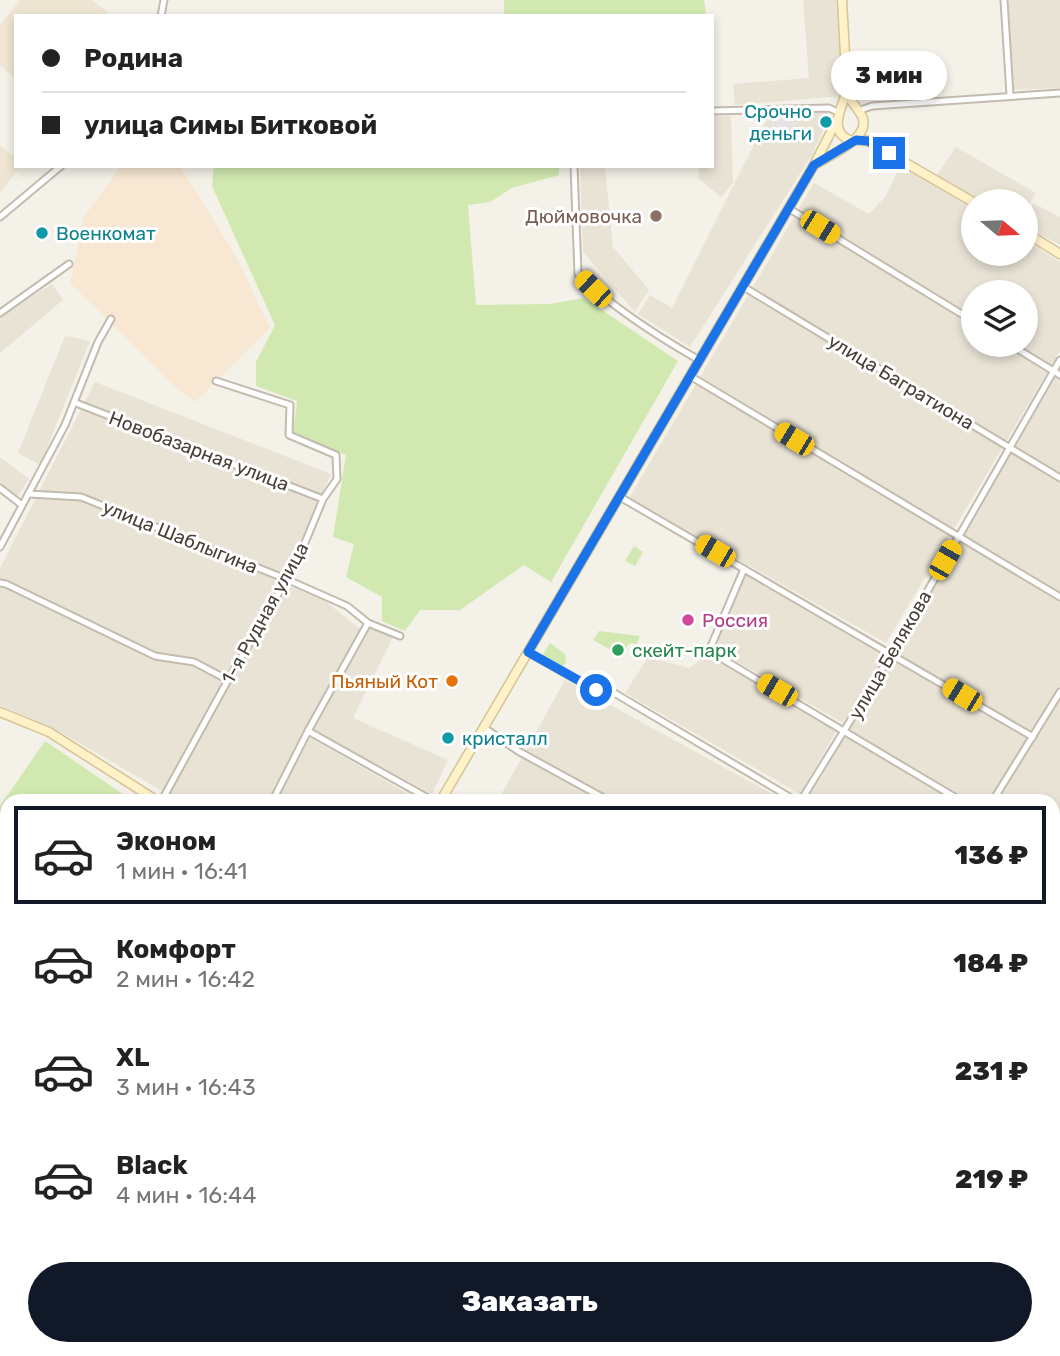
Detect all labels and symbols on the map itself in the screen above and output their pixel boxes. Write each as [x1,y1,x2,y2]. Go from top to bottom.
callout: 3 мин [831,52,947,100]
place label: Срочно деньги [744,100,812,145]
marker: Срочно деньги [818,114,834,130]
route end [873,137,905,169]
north arrow [961,189,1038,266]
place label: Дюймовочка [525,205,642,228]
car [797,207,844,247]
marker: Дюймовочка [648,208,664,224]
place label: Военкомат [56,222,156,245]
marker: Военкомат [34,225,50,241]
car [571,267,616,311]
street label: улица Багратиона [824,329,978,435]
street label: Новобазарная улица [106,406,292,496]
car [771,419,818,459]
street label: улица Шаблыгина [99,495,261,579]
car [692,531,739,571]
car [926,537,965,583]
street label: 1-я Рудная улица [217,538,313,688]
street label: улица Белякова [844,586,936,724]
place label: Россия [702,609,768,632]
marker: Россия [680,612,696,628]
place label: скейт-парк [632,639,737,662]
marker: скейт-парк [610,642,626,658]
place label: Пьяный Кот [331,670,438,693]
car [754,670,801,710]
marker: Пьяный Кот [444,673,460,689]
route start [580,674,612,706]
car [939,675,986,715]
place label: кристалл [462,727,548,750]
marker: кристалл [440,730,456,746]

